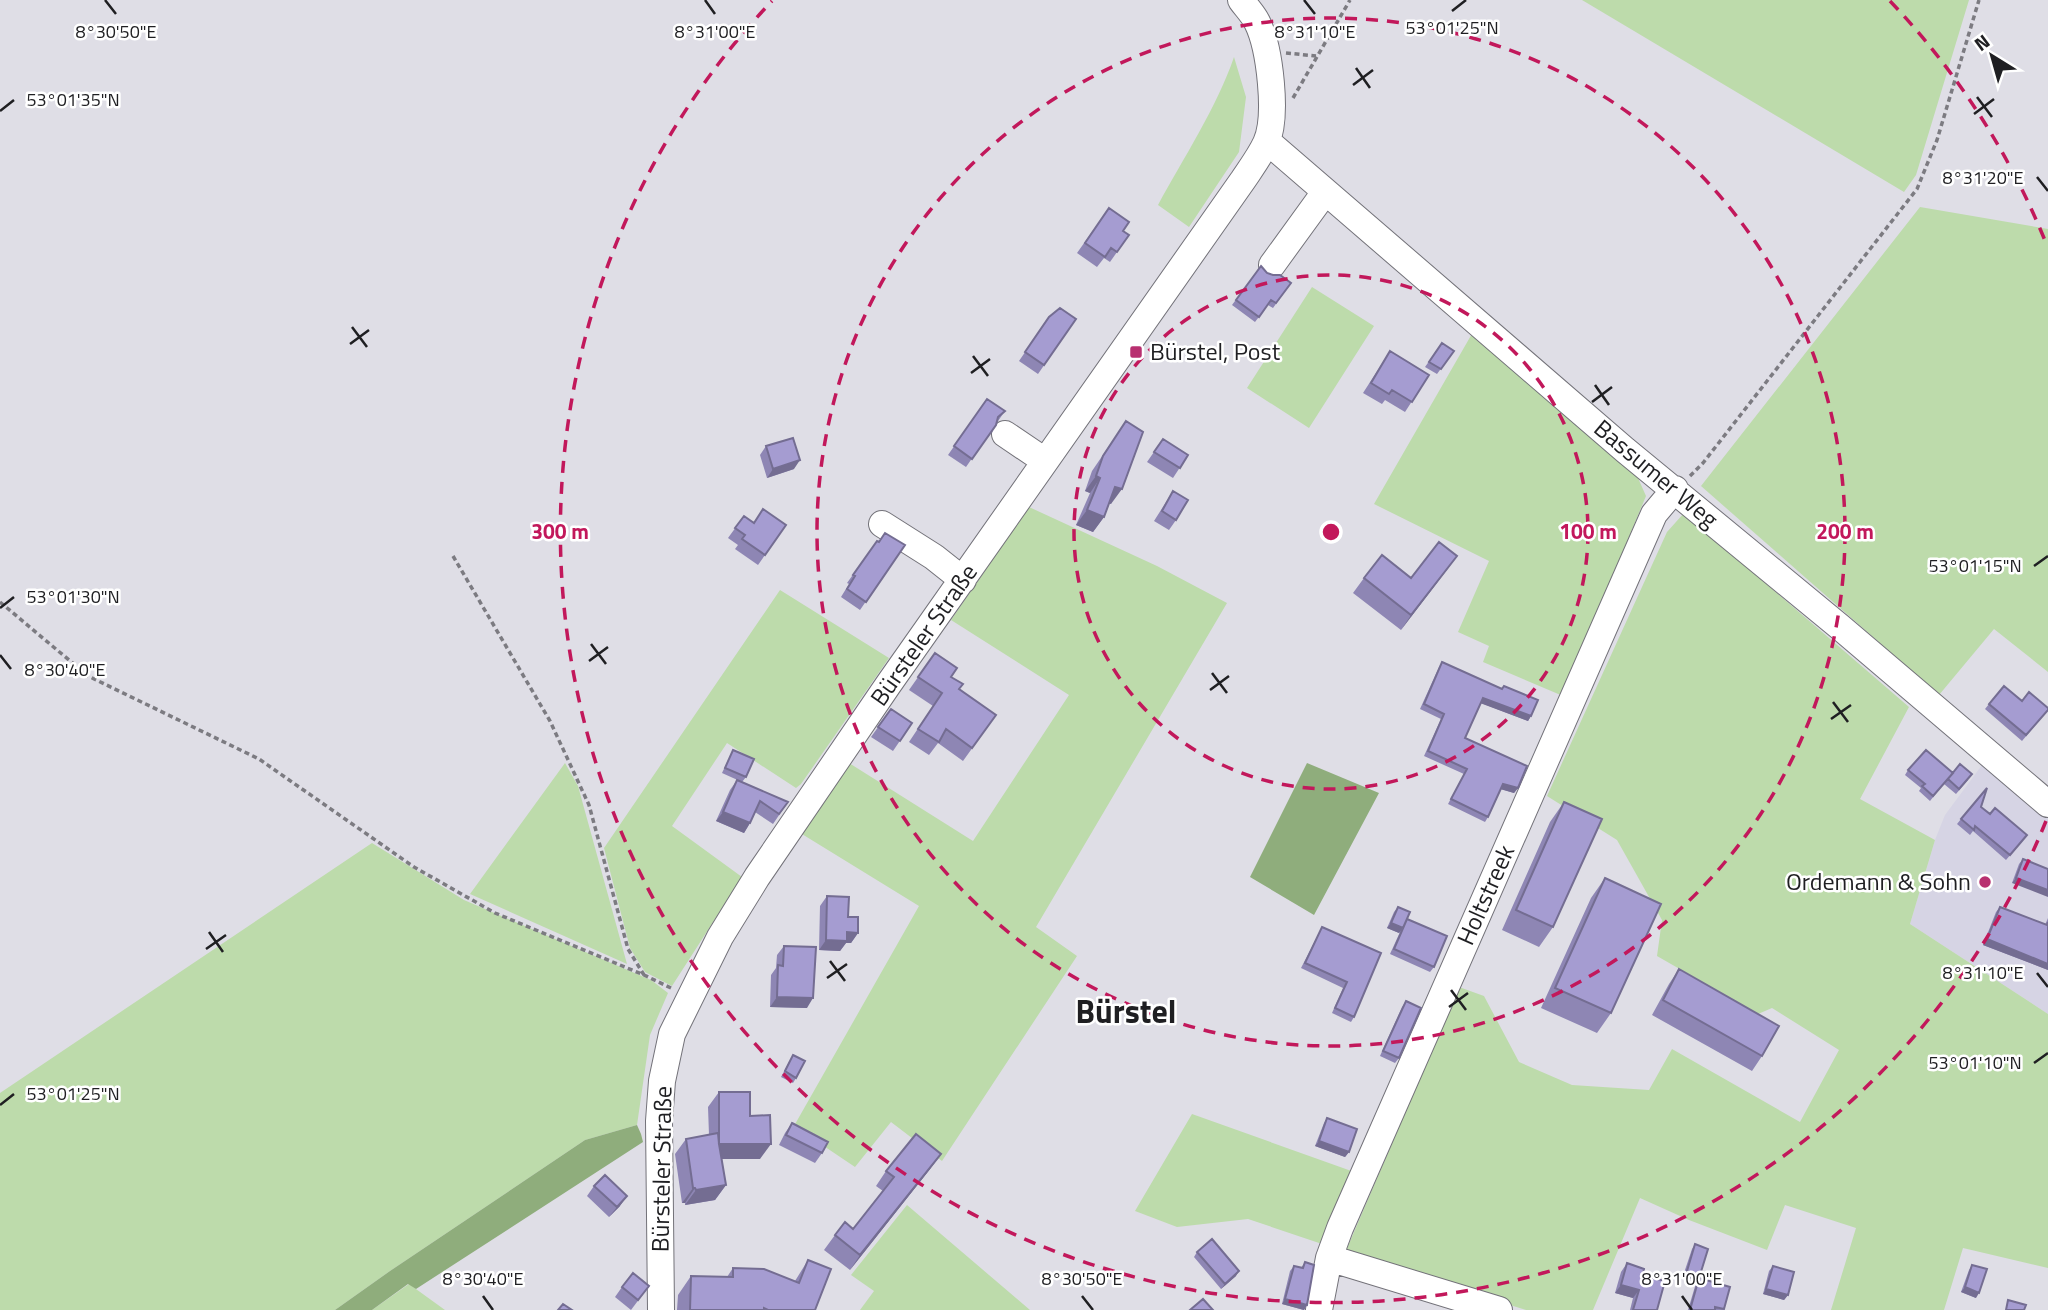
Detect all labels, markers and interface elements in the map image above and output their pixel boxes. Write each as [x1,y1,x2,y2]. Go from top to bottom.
text: 53°01'25"N [1405,14,1499,41]
text: 8°30'50"E [76,18,156,45]
text: 8°31'00"E [675,18,755,45]
text: 8°31'10"E [1275,18,1355,45]
north arrow [1957,21,2027,91]
text: N [1967,26,1995,58]
text: 53°01'35"N [26,86,120,113]
text: 8°31'20"E [1943,164,2023,191]
place label: Bürstel, Post [1150,333,1281,369]
marker: Bürstel, Post [1128,344,1144,360]
street label: Bassumer Weg [1587,410,1727,536]
text: 300 m [531,515,589,547]
text: 100 m [1559,515,1617,547]
text: 200 m [1816,515,1874,547]
centre of rings [1319,520,1343,544]
text: 53°01'15"N [1928,552,2022,579]
street label: Bürsteler Straße [861,556,986,713]
text: 53°01'30"N [26,583,120,610]
text: 8°30'40"E [25,656,105,683]
street label: Holtstreek [1447,838,1523,950]
place label: Ordemann & Sohn [1786,863,1971,899]
marker: Ordemann & Sohn [1977,874,1993,890]
text: 8°31'10"E [1943,959,2023,986]
district label: Bürstel [1076,987,1176,1035]
text: 53°01'10"N [1928,1049,2022,1076]
text: 53°01'25"N [26,1080,120,1107]
street label: Bürsteler Straße [642,1086,680,1252]
text: 8°30'40"E [443,1265,523,1292]
text: 8°30'50"E [1042,1265,1122,1292]
text: 8°31'00"E [1642,1265,1722,1292]

